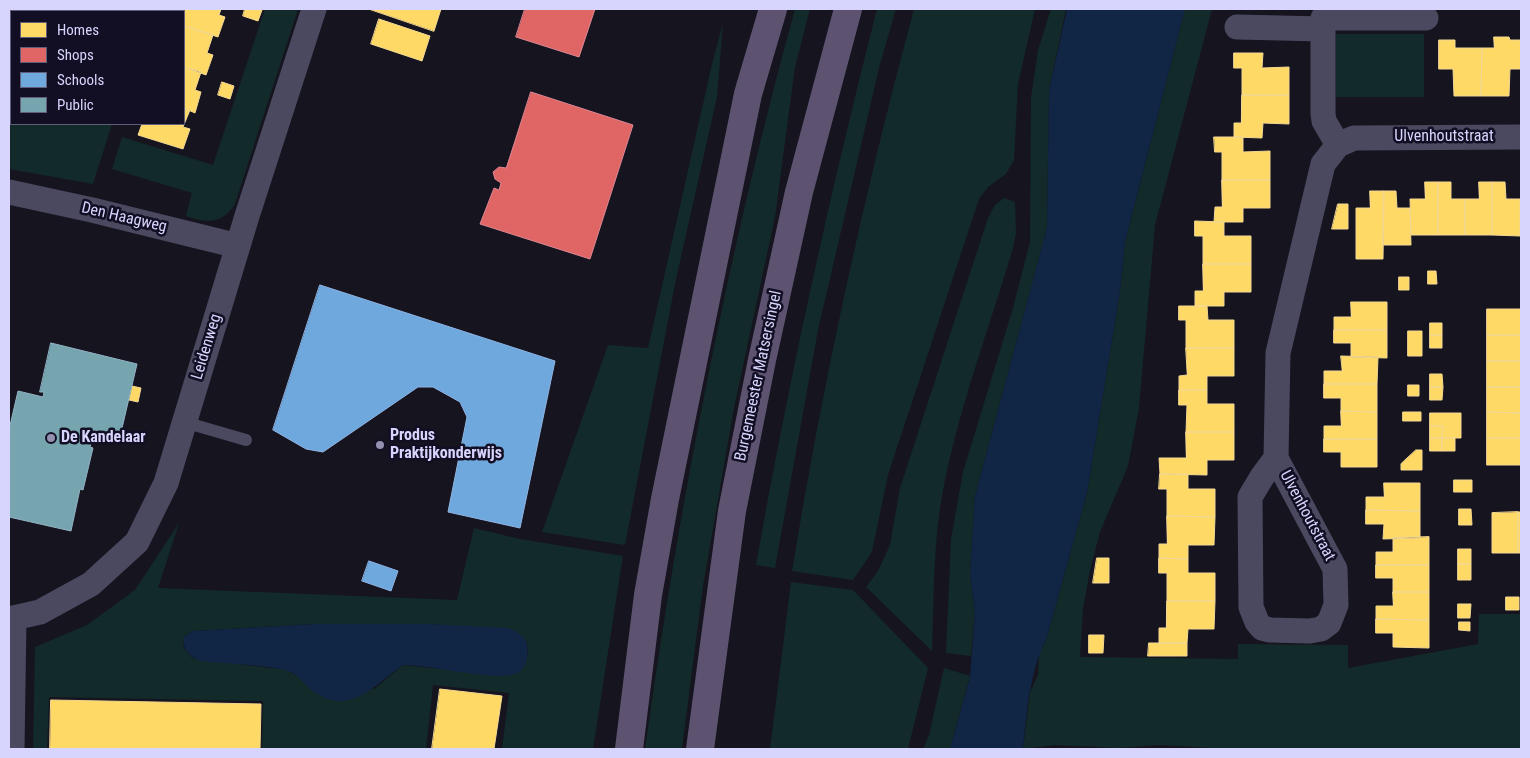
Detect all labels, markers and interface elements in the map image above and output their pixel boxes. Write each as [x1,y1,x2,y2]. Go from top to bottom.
legend [10,10,185,125]
text: Homes [57,21,99,39]
text: Shops [57,46,94,64]
text: Schools [57,71,104,89]
text: Public [57,96,94,114]
street label: Ulvenhoutstraat [1394,127,1494,147]
street label: Den Haagweg [79,199,169,237]
street label: Burgemeester Matsersingel [732,289,786,463]
street label: Leidenweg [188,312,226,382]
place label: Produs Praktijkonderwijs [390,426,502,464]
place label: De Kandelaar [61,428,146,448]
marker: De Kandelaar [45,432,57,444]
marker: Produs Praktijkonderwijs [374,439,386,451]
street label: Ulvenhoutstraat [1275,468,1339,564]

